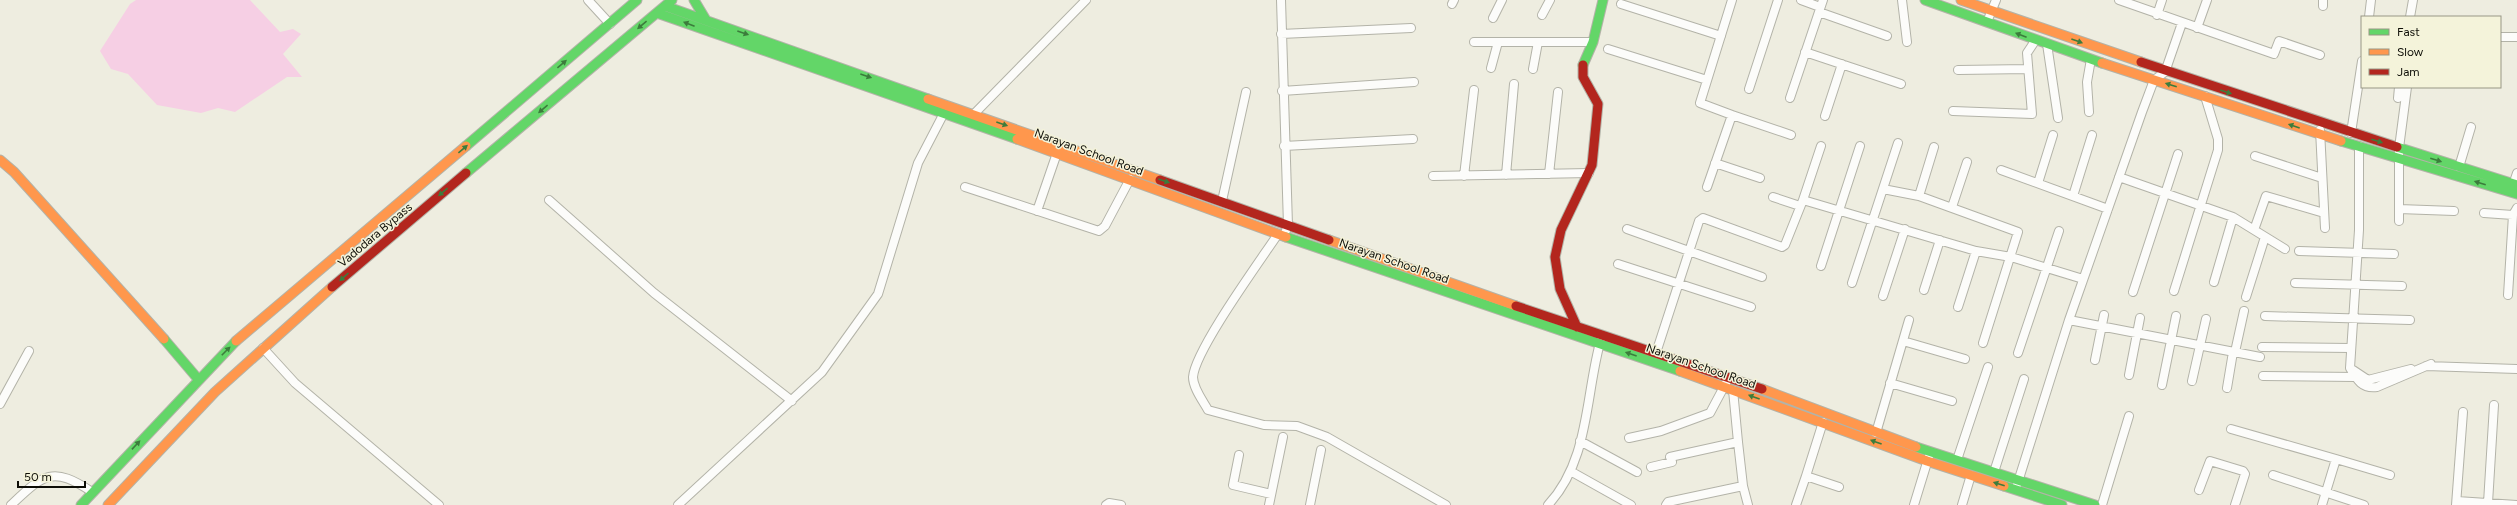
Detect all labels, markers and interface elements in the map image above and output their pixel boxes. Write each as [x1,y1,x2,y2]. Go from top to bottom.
legend [2361,16,2501,88]
one-way arrow [637,21,648,30]
one-way arrow [682,21,694,27]
text: Fast [2397,25,2420,39]
one-way arrow [738,30,750,36]
one-way arrow [2014,32,2026,38]
one-way arrow [2071,38,2083,44]
text: Slow [2397,45,2424,59]
one-way arrow [556,60,567,69]
text: Jam [2397,65,2420,79]
one-way arrow [860,73,872,79]
one-way arrow [2164,82,2176,88]
one-way arrow [2221,89,2233,95]
one-way arrow [537,104,548,113]
one-way arrow [996,121,1008,127]
one-way arrow [2288,123,2300,129]
street label: Narayan School Road [1033,126,1145,178]
one-way arrow [2371,138,2383,144]
one-way arrow [457,144,468,153]
one-way arrow [2430,157,2442,163]
one-way arrow [1158,178,1170,184]
one-way arrow [2473,180,2485,186]
one-way arrow [438,188,449,197]
street label: Vadodara Bypass [335,200,415,270]
street label: Narayan School Road [1337,236,1451,286]
one-way arrow [339,272,349,281]
street label: Narayan School Road [1644,341,1758,391]
one-way arrow [221,347,231,356]
one-way arrow [1625,351,1637,357]
one-way arrow [1747,394,1759,400]
one-way arrow [1869,439,1881,445]
one-way arrow [131,440,141,450]
scale bar [18,463,85,489]
text: 50 m [24,470,52,484]
one-way arrow [1992,481,2004,487]

